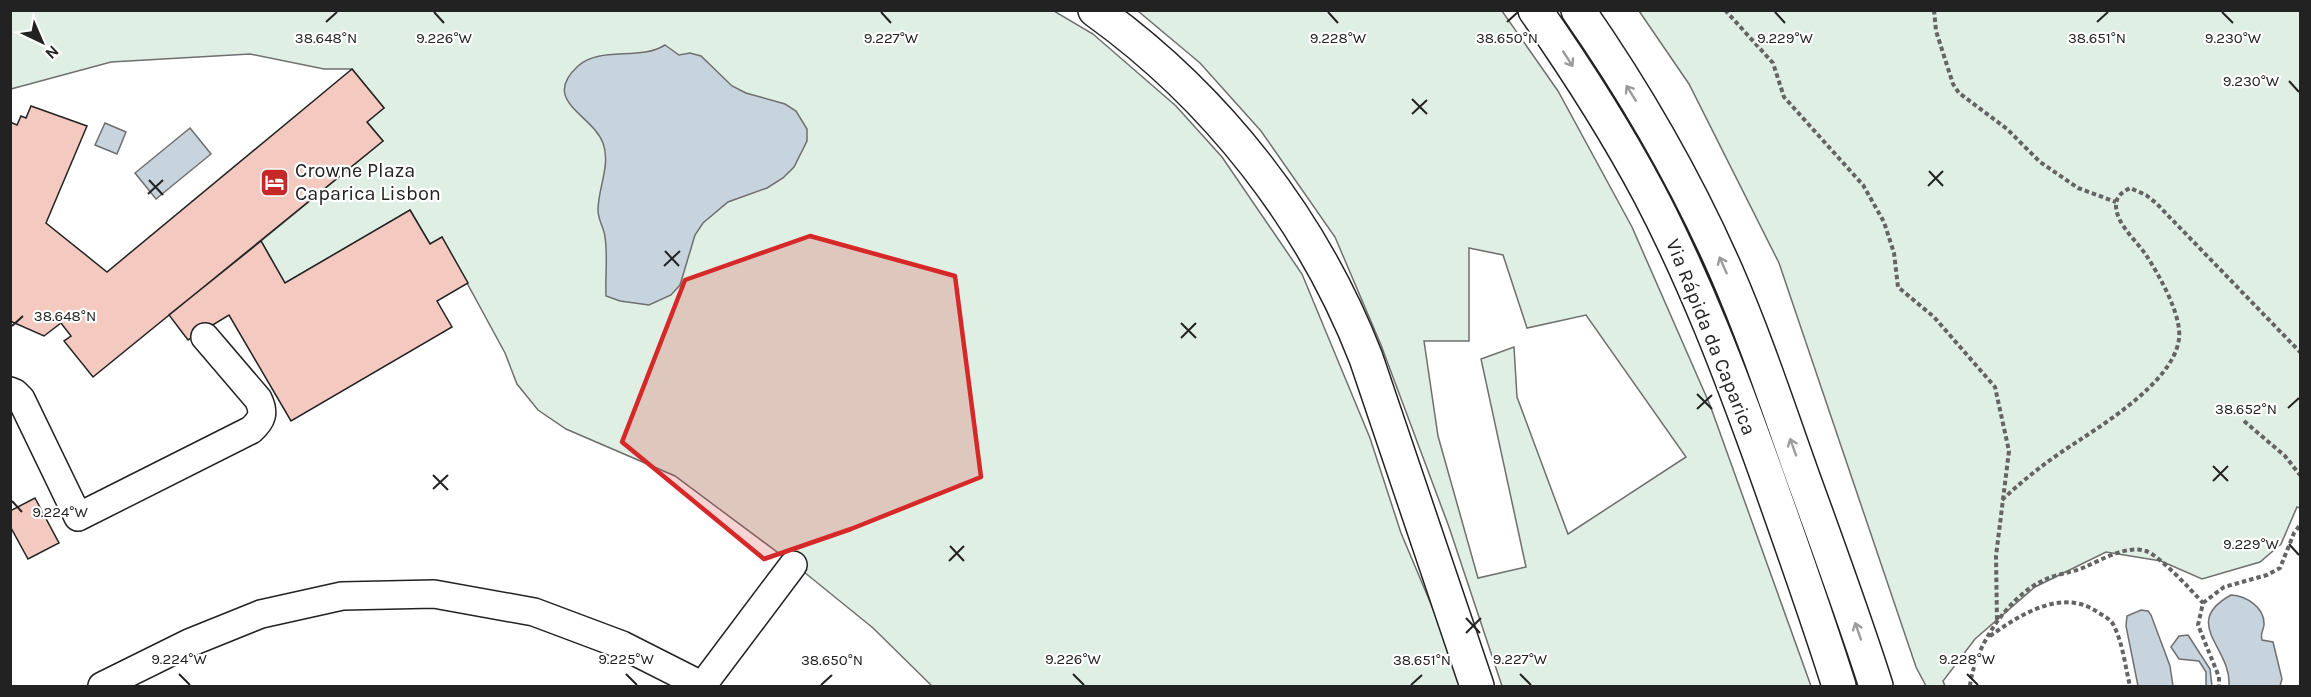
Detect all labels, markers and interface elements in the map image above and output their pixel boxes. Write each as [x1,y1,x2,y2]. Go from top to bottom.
north arrow [12,12,72,72]
text: 38.648°N [295,29,357,47]
text: 9.226°W [416,29,473,47]
text: 9.227°W [864,29,919,47]
text: 9.228°W [1310,29,1367,47]
text: 38.650°N [1476,29,1538,47]
text: 9.229°W [1757,29,1814,47]
text: 38.651°N [2068,29,2126,47]
text: 9.230°W [2205,29,2262,47]
text: N [41,42,63,63]
one-way arrow [1562,50,1574,67]
text: 9.230°W [2223,72,2280,90]
one-way arrow [1625,85,1637,102]
place label: Crowne Plaza Caparica Lisbon [295,159,441,205]
hotel icon: Crowne Plaza Caparica Lisbon [258,166,290,198]
street label: Via Rápida da Caparica [1661,236,1761,438]
one-way arrow [1717,257,1729,275]
text: 38.648°N [34,307,96,325]
text: 38.652°N [2215,400,2277,418]
one-way arrow [1786,438,1797,457]
text: 9.224°W [32,503,88,521]
text: 9.229°W [2223,535,2280,553]
one-way arrow [1852,622,1863,641]
text: 9.224°W [151,650,207,668]
text: 9.225°W [598,650,654,668]
text: 9.226°W [1045,650,1102,668]
text: 9.227°W [1493,650,1548,668]
text: 9.228°W [1939,650,1996,668]
text: 38.650°N [801,651,863,669]
text: 38.651°N [1393,651,1451,669]

